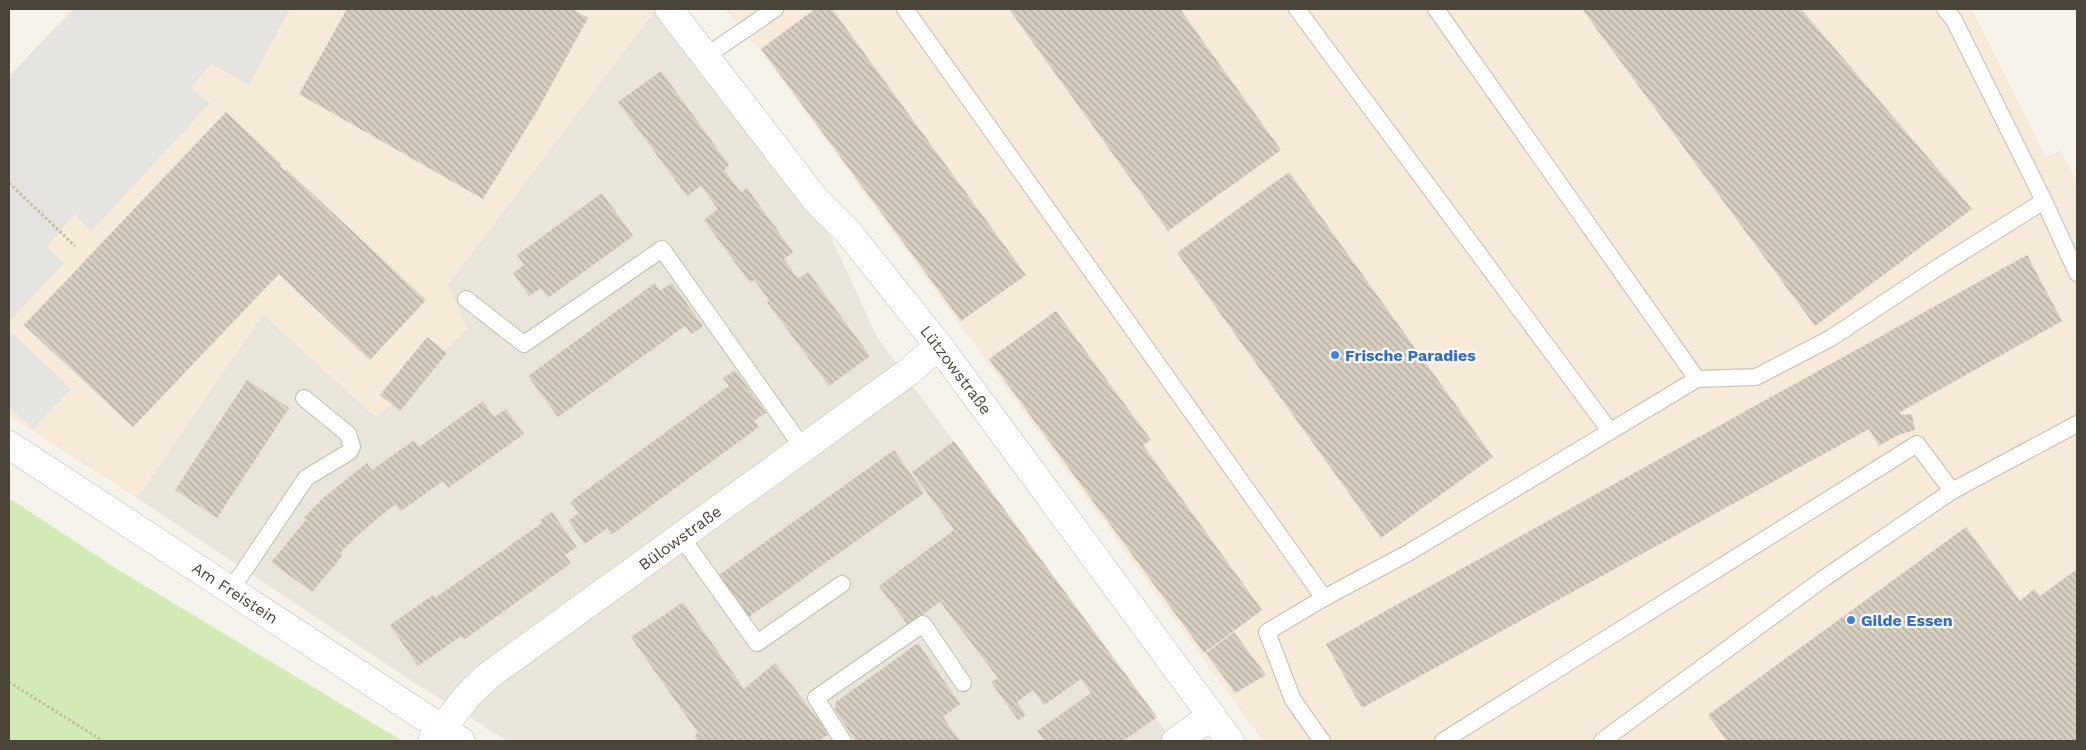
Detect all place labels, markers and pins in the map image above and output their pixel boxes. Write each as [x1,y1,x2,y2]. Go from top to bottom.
place label: Frische Paradies [1345,346,1476,365]
marker: Frische Paradies [1329,349,1341,361]
place label: Gilde Essen [1861,611,1953,630]
marker: Gilde Essen [1845,614,1857,626]

